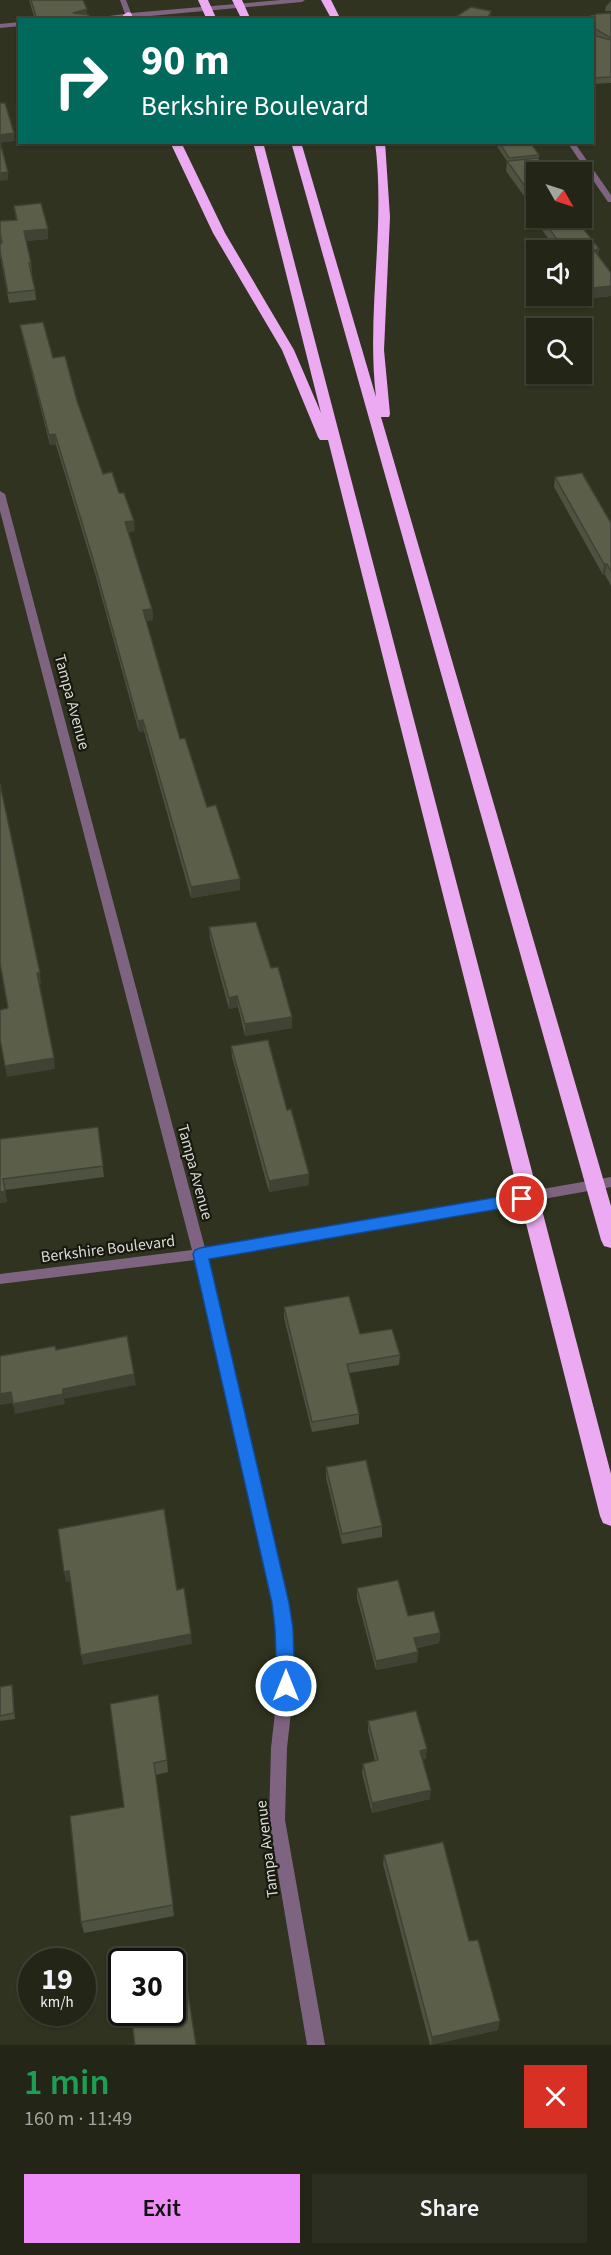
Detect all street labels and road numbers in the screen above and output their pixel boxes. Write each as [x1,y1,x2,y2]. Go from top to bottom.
street label: Tampa Avenue [49,652,95,752]
street label: Tampa Avenue [172,1122,218,1222]
street label: Berkshire Boulevard [40,1230,176,1268]
street label: Tampa Avenue [250,1799,284,1899]

